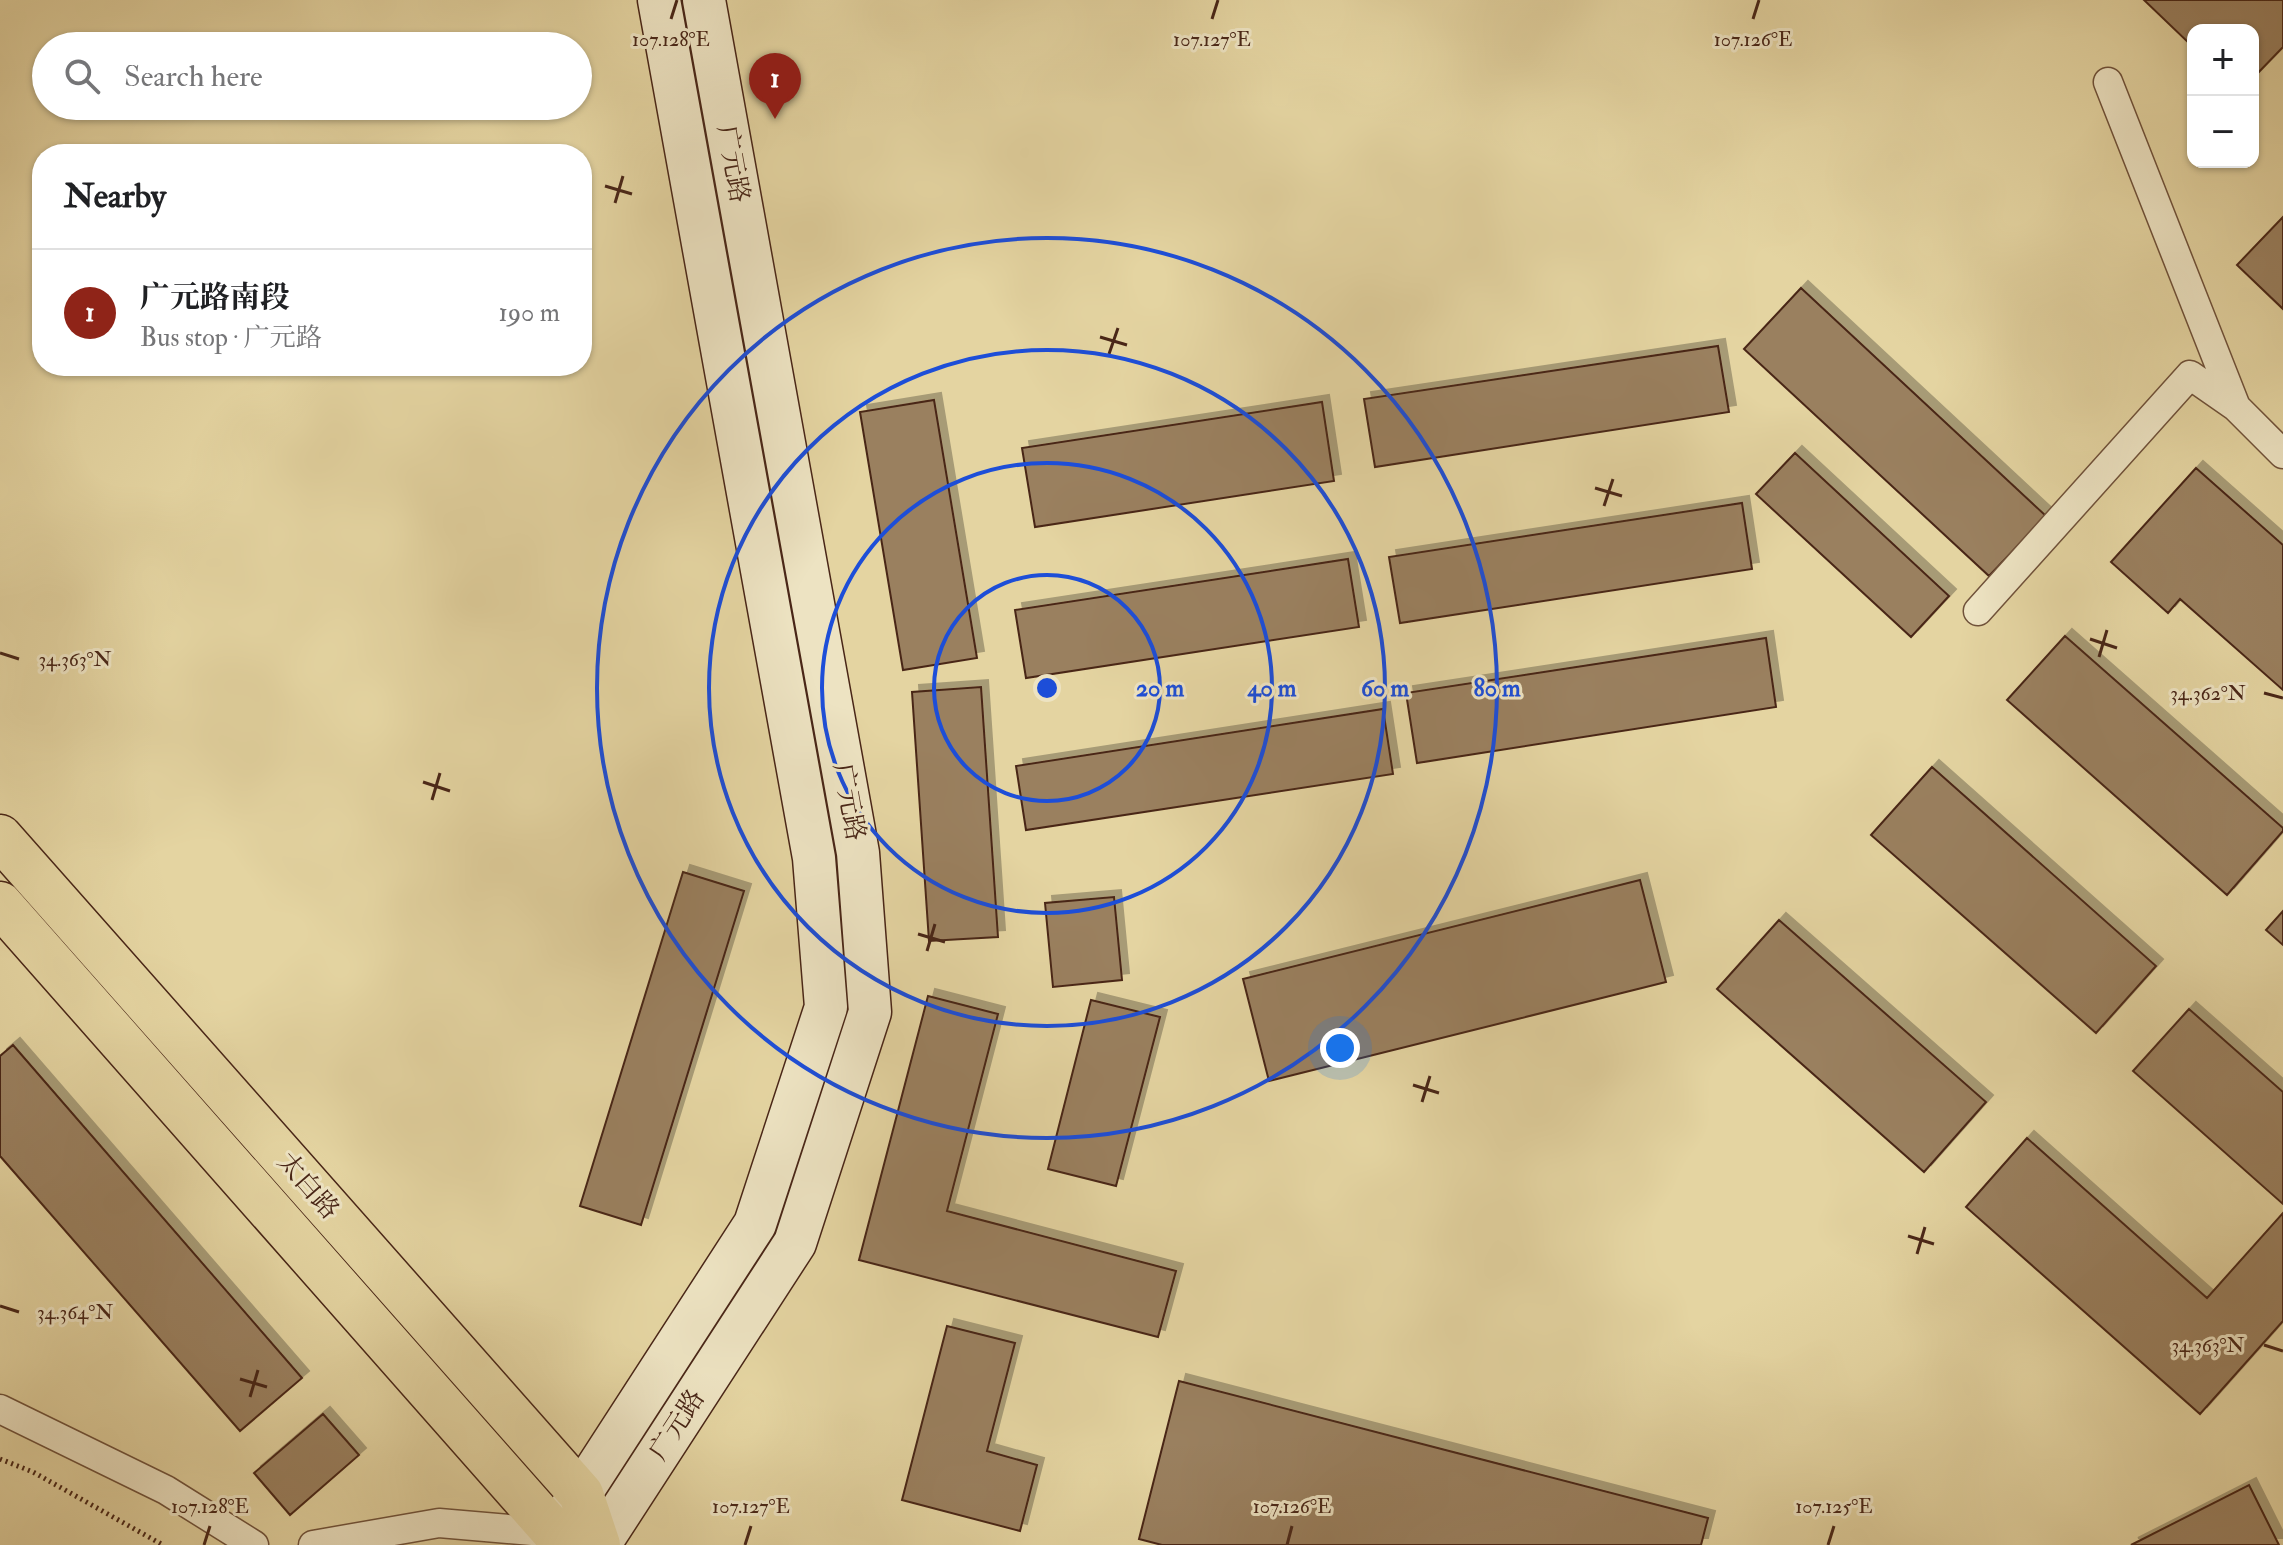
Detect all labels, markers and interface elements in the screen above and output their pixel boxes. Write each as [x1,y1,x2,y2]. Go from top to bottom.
map controls [2187,24,2259,168]
button: + [2187,24,2259,96]
text: 107.128°E [632,27,710,52]
text: 107.127°E [1173,27,1251,52]
text: 107.126°E [1714,27,1792,52]
search box [32,32,592,120]
pin: 1 [749,53,801,119]
icon: search [60,54,104,98]
text: Search here [124,58,263,95]
button: − [2187,96,2259,168]
street label: 广元路 [710,123,756,205]
text: Nearby [64,175,166,218]
text: 广元路南段 [140,279,290,316]
text: 1 [85,297,95,329]
text: 190 m [499,297,560,329]
text: Bus stop · 广元路 [140,322,322,354]
text: 34.363°N [38,647,112,672]
text: 20 m [1136,673,1184,704]
text: 40 m [1247,673,1297,704]
text: 60 m [1361,673,1409,704]
text: 80 m [1473,673,1521,704]
centre of rings [1033,674,1061,702]
text: 34.362°N [2170,681,2246,706]
street label: 广元路 [826,761,872,843]
your location [1320,1028,1360,1068]
street label: 太白路 [270,1146,346,1226]
text: 34.364°N [37,1300,113,1325]
text: 34.363°N [2171,1333,2245,1358]
street label: 广元路 [642,1384,712,1466]
text: 107.128°E [171,1494,249,1519]
text: 107.127°E [712,1494,790,1519]
text: 107.126°E [1253,1494,1331,1519]
text: 107.125°E [1795,1494,1873,1519]

